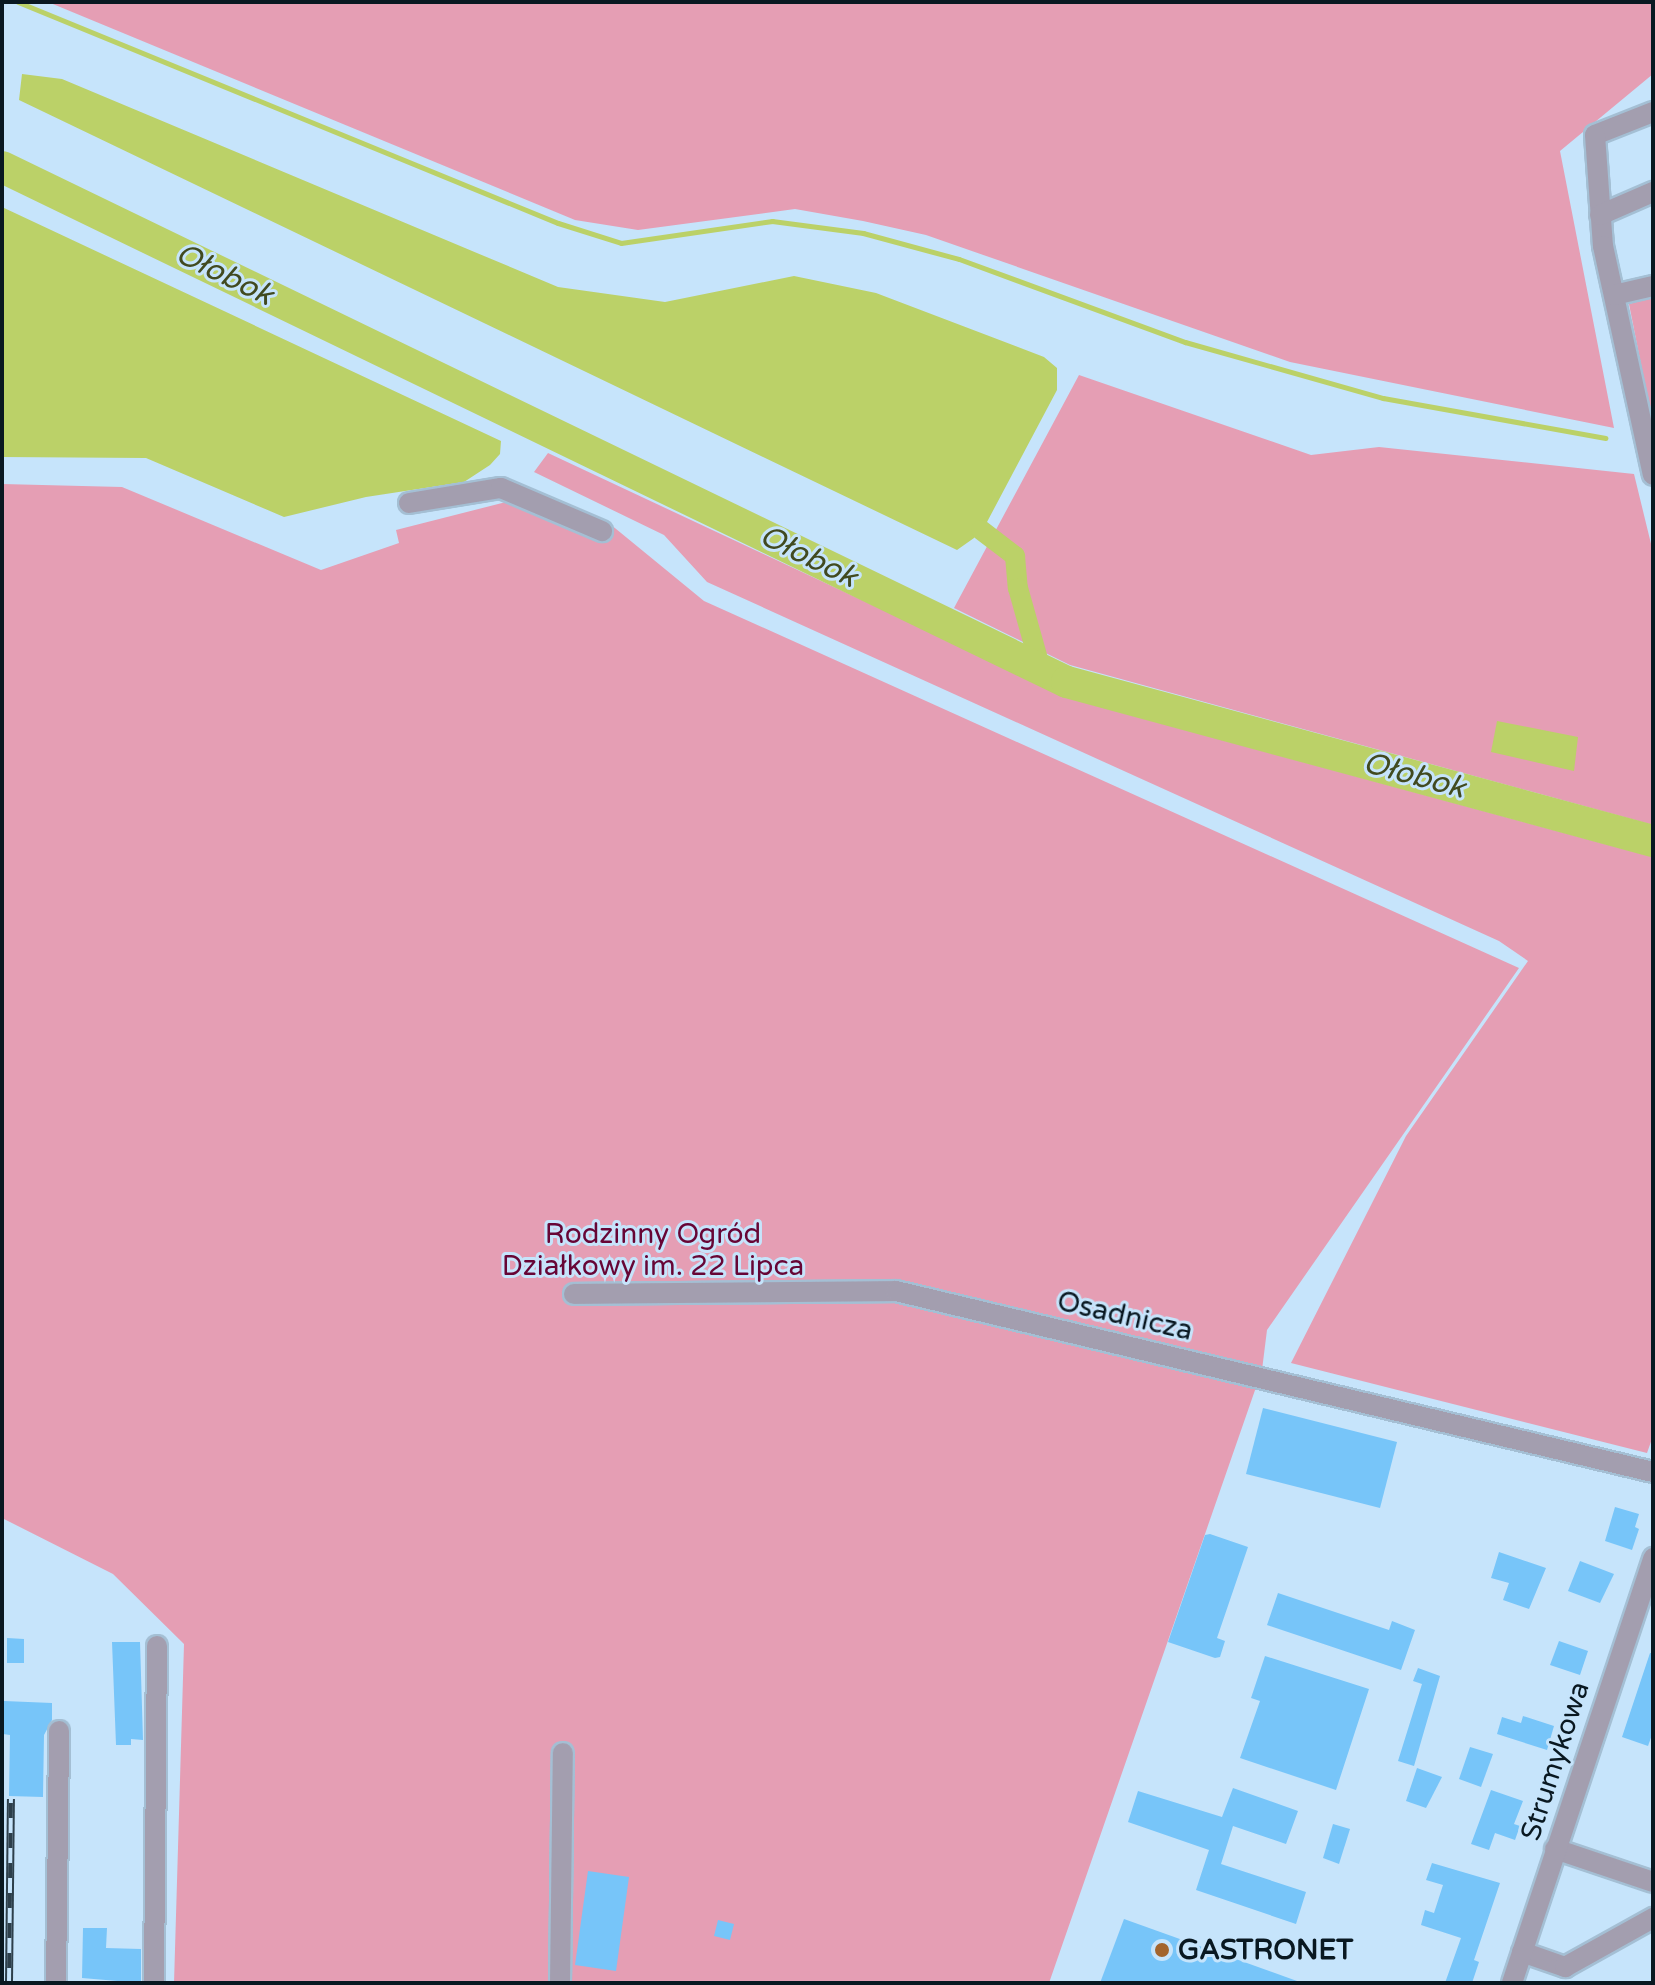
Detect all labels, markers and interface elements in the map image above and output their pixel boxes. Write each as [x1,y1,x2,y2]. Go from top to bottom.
water label: Ołobok [169,236,279,314]
water label: Ołobok [753,518,863,596]
water label: Ołobok [1359,745,1469,807]
park label: Rodzinny Ogród Działkowy im. 22 Lipca [502,1217,804,1283]
street label: Osadnicza [1054,1284,1196,1348]
street label: Strumykowa [1514,1677,1596,1845]
place label: GASTRONET [1178,1933,1353,1967]
marker: GASTRONET [1153,1941,1171,1959]

